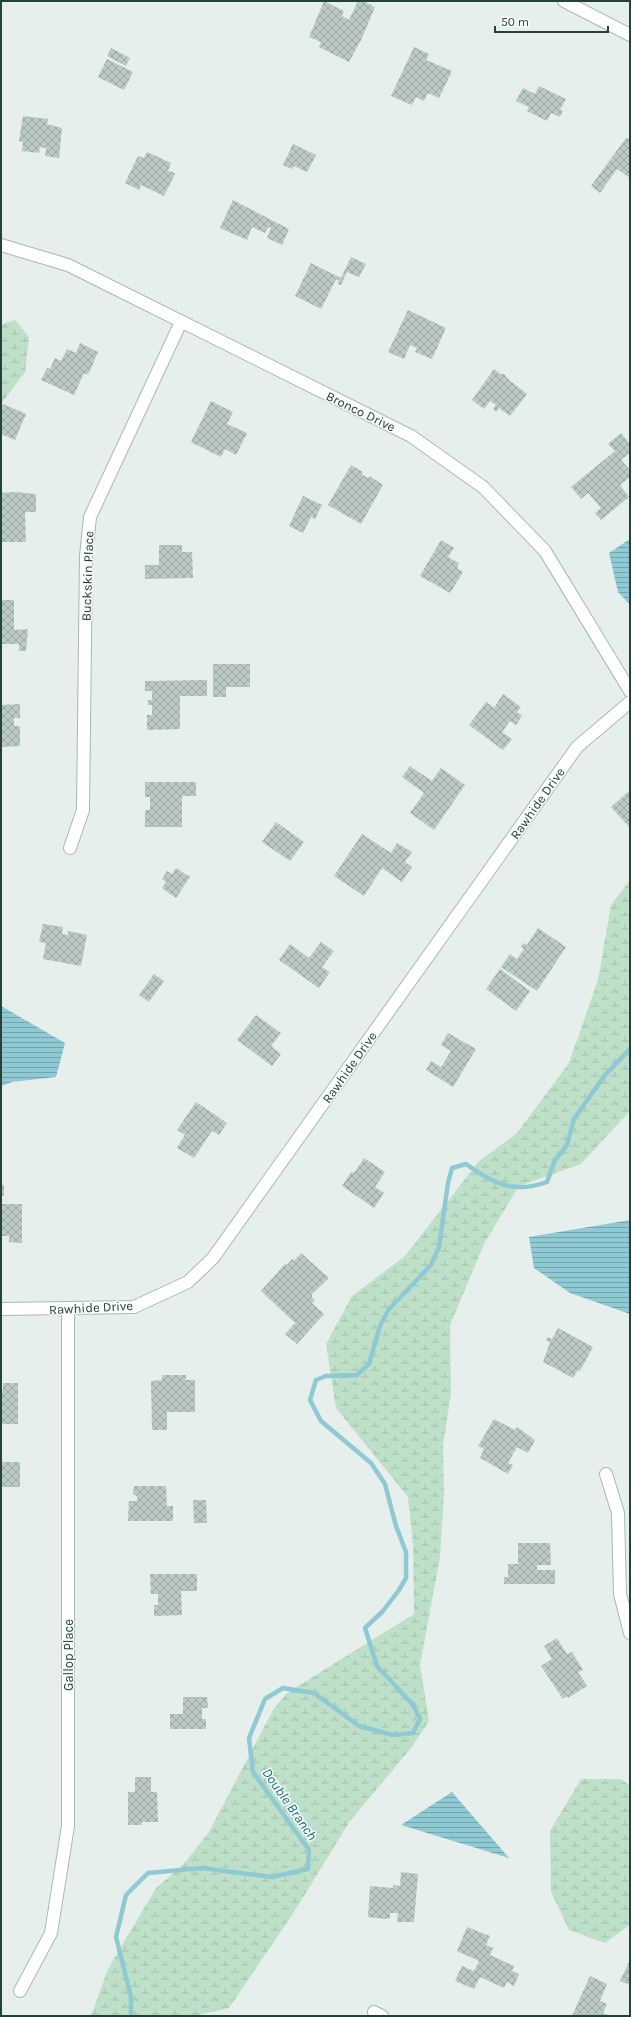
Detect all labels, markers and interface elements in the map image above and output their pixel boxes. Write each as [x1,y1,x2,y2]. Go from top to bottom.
scale bar [495,8,608,34]
text: 50 m [501,15,529,29]
street label: Bronco Drive [324,388,398,435]
street label: Buckskin Place [78,530,97,621]
street label: Rawhide Drive [507,764,568,842]
street label: Rawhide Drive [319,1028,380,1106]
street label: Rawhide Drive [49,1298,134,1317]
street label: Gallop Place [61,1619,76,1691]
water label: Double Branch [258,1765,321,1844]

